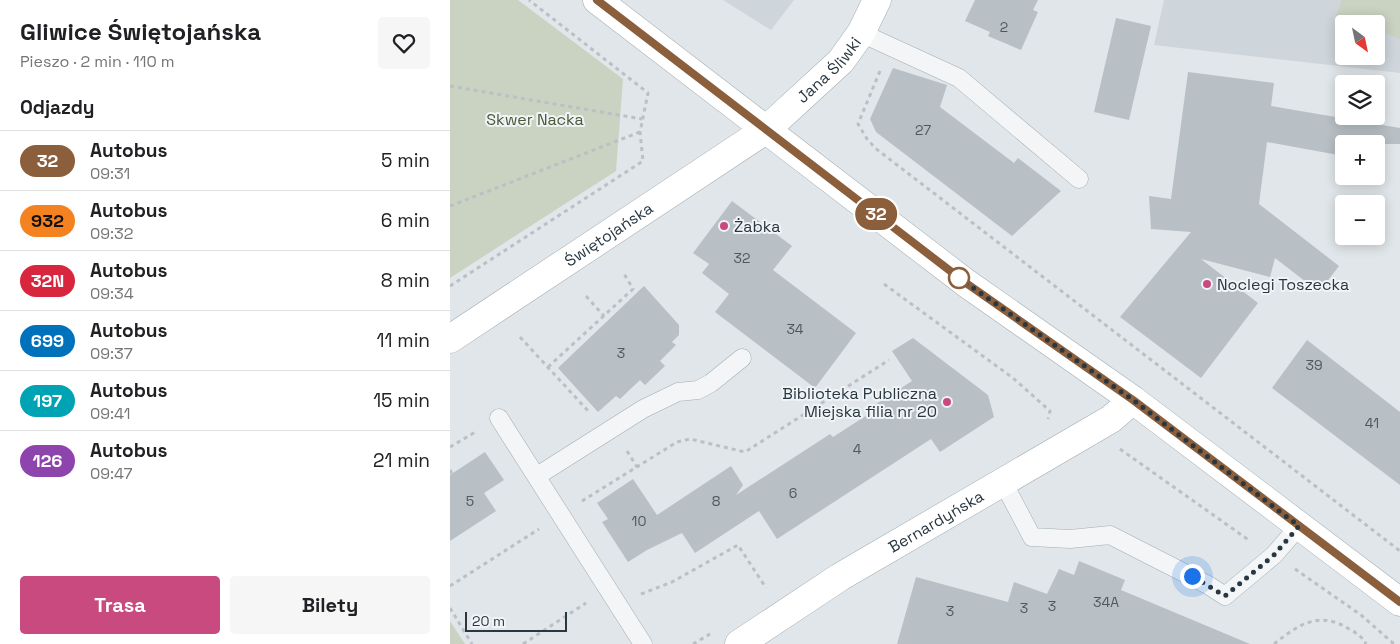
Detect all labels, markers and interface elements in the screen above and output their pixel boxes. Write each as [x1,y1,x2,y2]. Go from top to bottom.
north arrow [1335,15,1385,65]
map controls [1335,15,1385,245]
text: Gliwice Świętojańska [20,16,261,47]
button: heart [378,17,430,69]
house number: 2 [1000,18,1008,36]
street label: Jana Śliwki [792,33,866,107]
text: Pieszo · 2 min · 110 m [20,51,175,72]
button: layers [1335,75,1385,125]
text: Odjazdy [20,95,95,120]
park label: Skwer Nacka [486,109,584,130]
house number: 27 [915,121,931,139]
button: + [1335,135,1385,185]
text: Autobus [90,138,167,163]
text: 5 min [381,148,430,173]
text: 32 [37,149,58,172]
text: 09:31 [90,163,130,184]
button: − [1335,195,1385,245]
street label: Świętojańska [560,197,657,271]
text: Autobus [90,198,167,223]
line badge: 32 [854,198,898,230]
text: 32 [865,202,887,225]
text: 6 min [381,208,430,233]
text: 932 [31,209,64,232]
place label: Żabka [734,216,780,237]
marker: Żabka [718,220,730,232]
text: 09:32 [90,223,133,244]
house number: 32 [734,249,750,267]
text: Autobus [90,258,167,283]
unlabelled marker [948,267,970,289]
text: 8 min [381,268,430,293]
text: 32N [31,269,64,292]
place label: Noclegi Toszecka [1217,274,1349,295]
marker: Noclegi Toszecka [1201,278,1213,290]
text: 09:34 [90,283,134,304]
text: Autobus [90,318,167,343]
house number: 34 [786,320,804,338]
text: 11 min [377,328,430,353]
text: 699 [31,329,64,352]
text: 09:37 [90,343,133,364]
house number: 3 [617,344,625,362]
house number: 39 [1305,356,1323,374]
text: Autobus [90,378,167,403]
place label: Biblioteka Publiczna Miejska filia nr 20 [782,383,937,422]
text: 15 min [373,388,430,413]
text: 197 [33,389,62,412]
marker: Biblioteka Publiczna Miejska filia nr 20 [941,396,953,408]
text: 09:41 [90,403,130,424]
house number: 41 [1365,414,1379,432]
text: Autobus [90,438,167,463]
house number: 4 [853,440,862,458]
text: 21 min [373,448,430,473]
text: 126 [33,449,62,472]
text: 09:47 [90,463,133,484]
house number: 6 [789,484,797,502]
street label: Bernardyńska [884,485,987,557]
house number: 5 [466,492,474,510]
house number: 8 [712,492,721,510]
house number: 10 [632,512,646,530]
your location [1180,564,1205,589]
button: Trasa [20,576,220,634]
button: Bilety [230,576,430,634]
house number: 34A [1093,593,1119,611]
house number: 3 [1048,597,1056,615]
house number: 3 [1020,599,1028,617]
house number: 3 [946,602,954,620]
scale bar [465,609,568,632]
text: 20 m [472,612,505,630]

